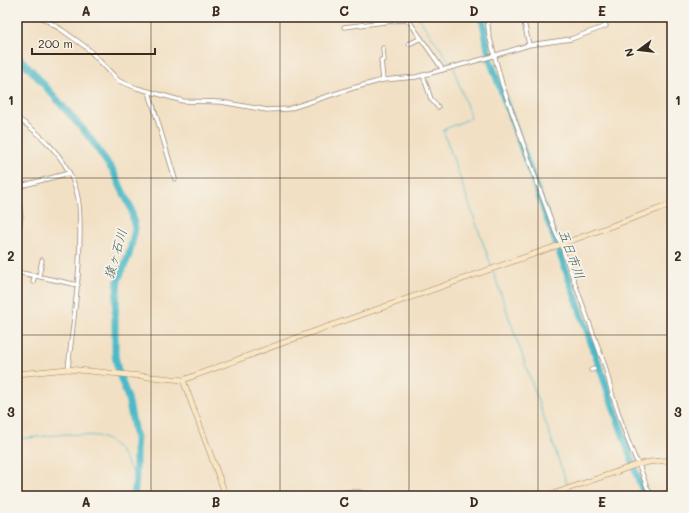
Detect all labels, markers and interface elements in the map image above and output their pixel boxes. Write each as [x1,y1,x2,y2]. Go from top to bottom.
text: A [81,2,91,19]
text: B [212,2,221,19]
text: C [339,2,349,19]
text: D [469,2,479,19]
text: E [598,2,606,19]
scale bar [32,30,155,56]
north arrow [619,30,659,70]
text: 200 m [38,35,73,51]
text: N [621,47,637,59]
text: 1 [8,91,14,108]
text: 1 [675,91,681,108]
water label: 五日市川 [556,226,589,281]
water label: 猿ヶ石川 [99,227,130,281]
text: 2 [7,247,15,264]
text: 2 [674,247,682,264]
text: 3 [7,403,15,420]
text: 3 [674,403,682,420]
text: A [81,493,91,510]
text: B [212,493,221,510]
text: C [339,493,349,510]
text: D [469,493,479,510]
text: E [598,493,606,510]

